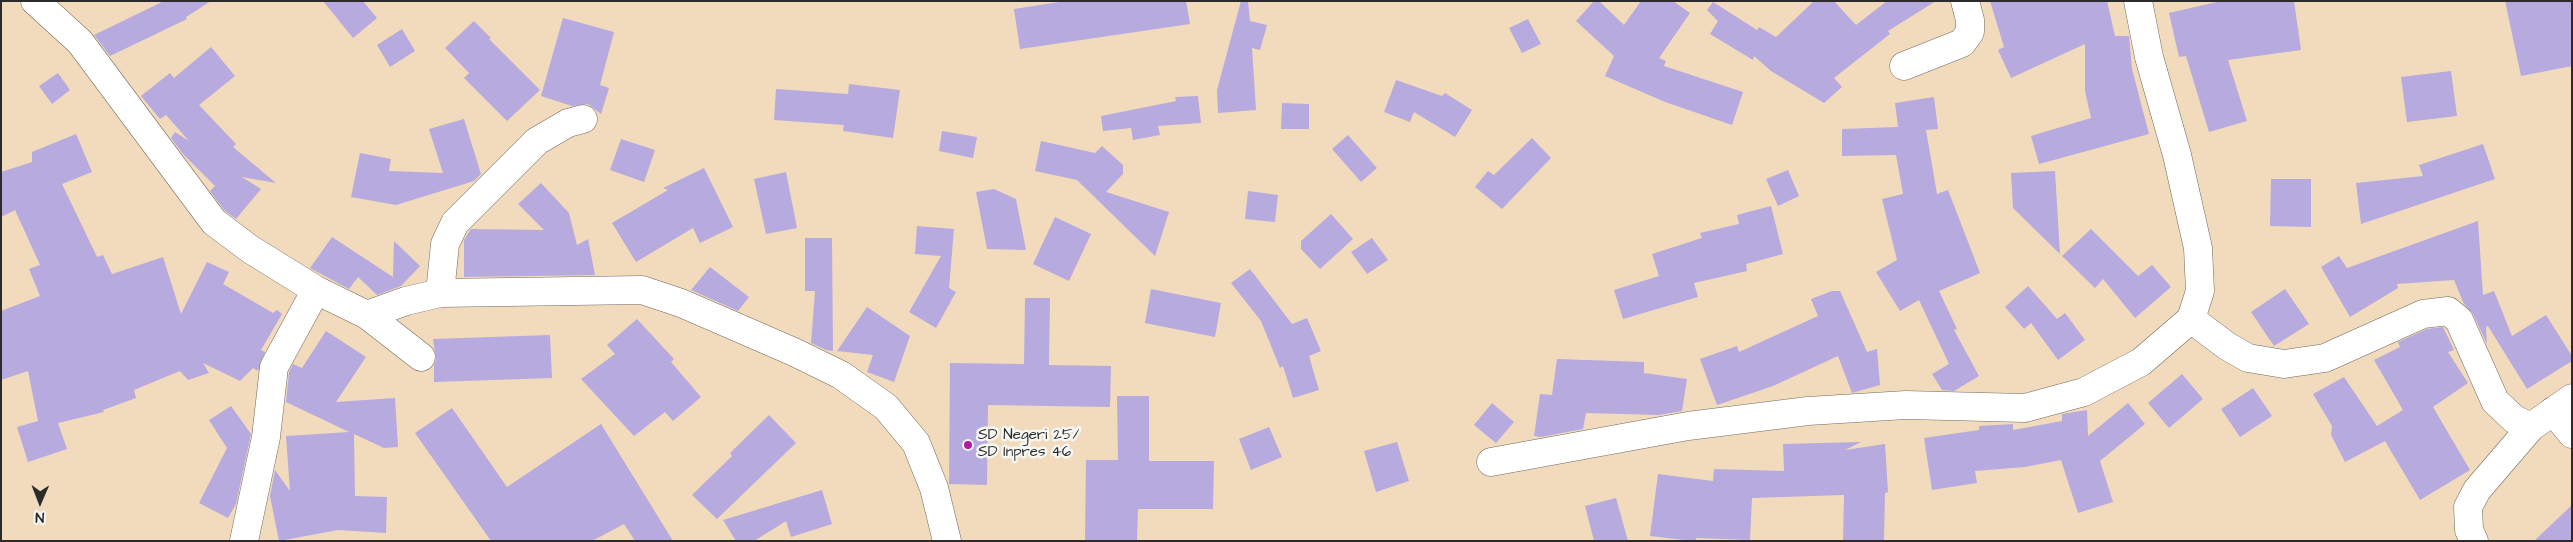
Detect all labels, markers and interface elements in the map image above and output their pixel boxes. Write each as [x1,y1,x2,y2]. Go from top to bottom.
place label: SD Negeri 25/ SD Inpres 46 [978,427,1079,462]
marker: SD Negeri 25/ SD Inpres 46 [962,439,974,451]
north arrow [15,477,65,527]
text: N [35,507,44,527]

